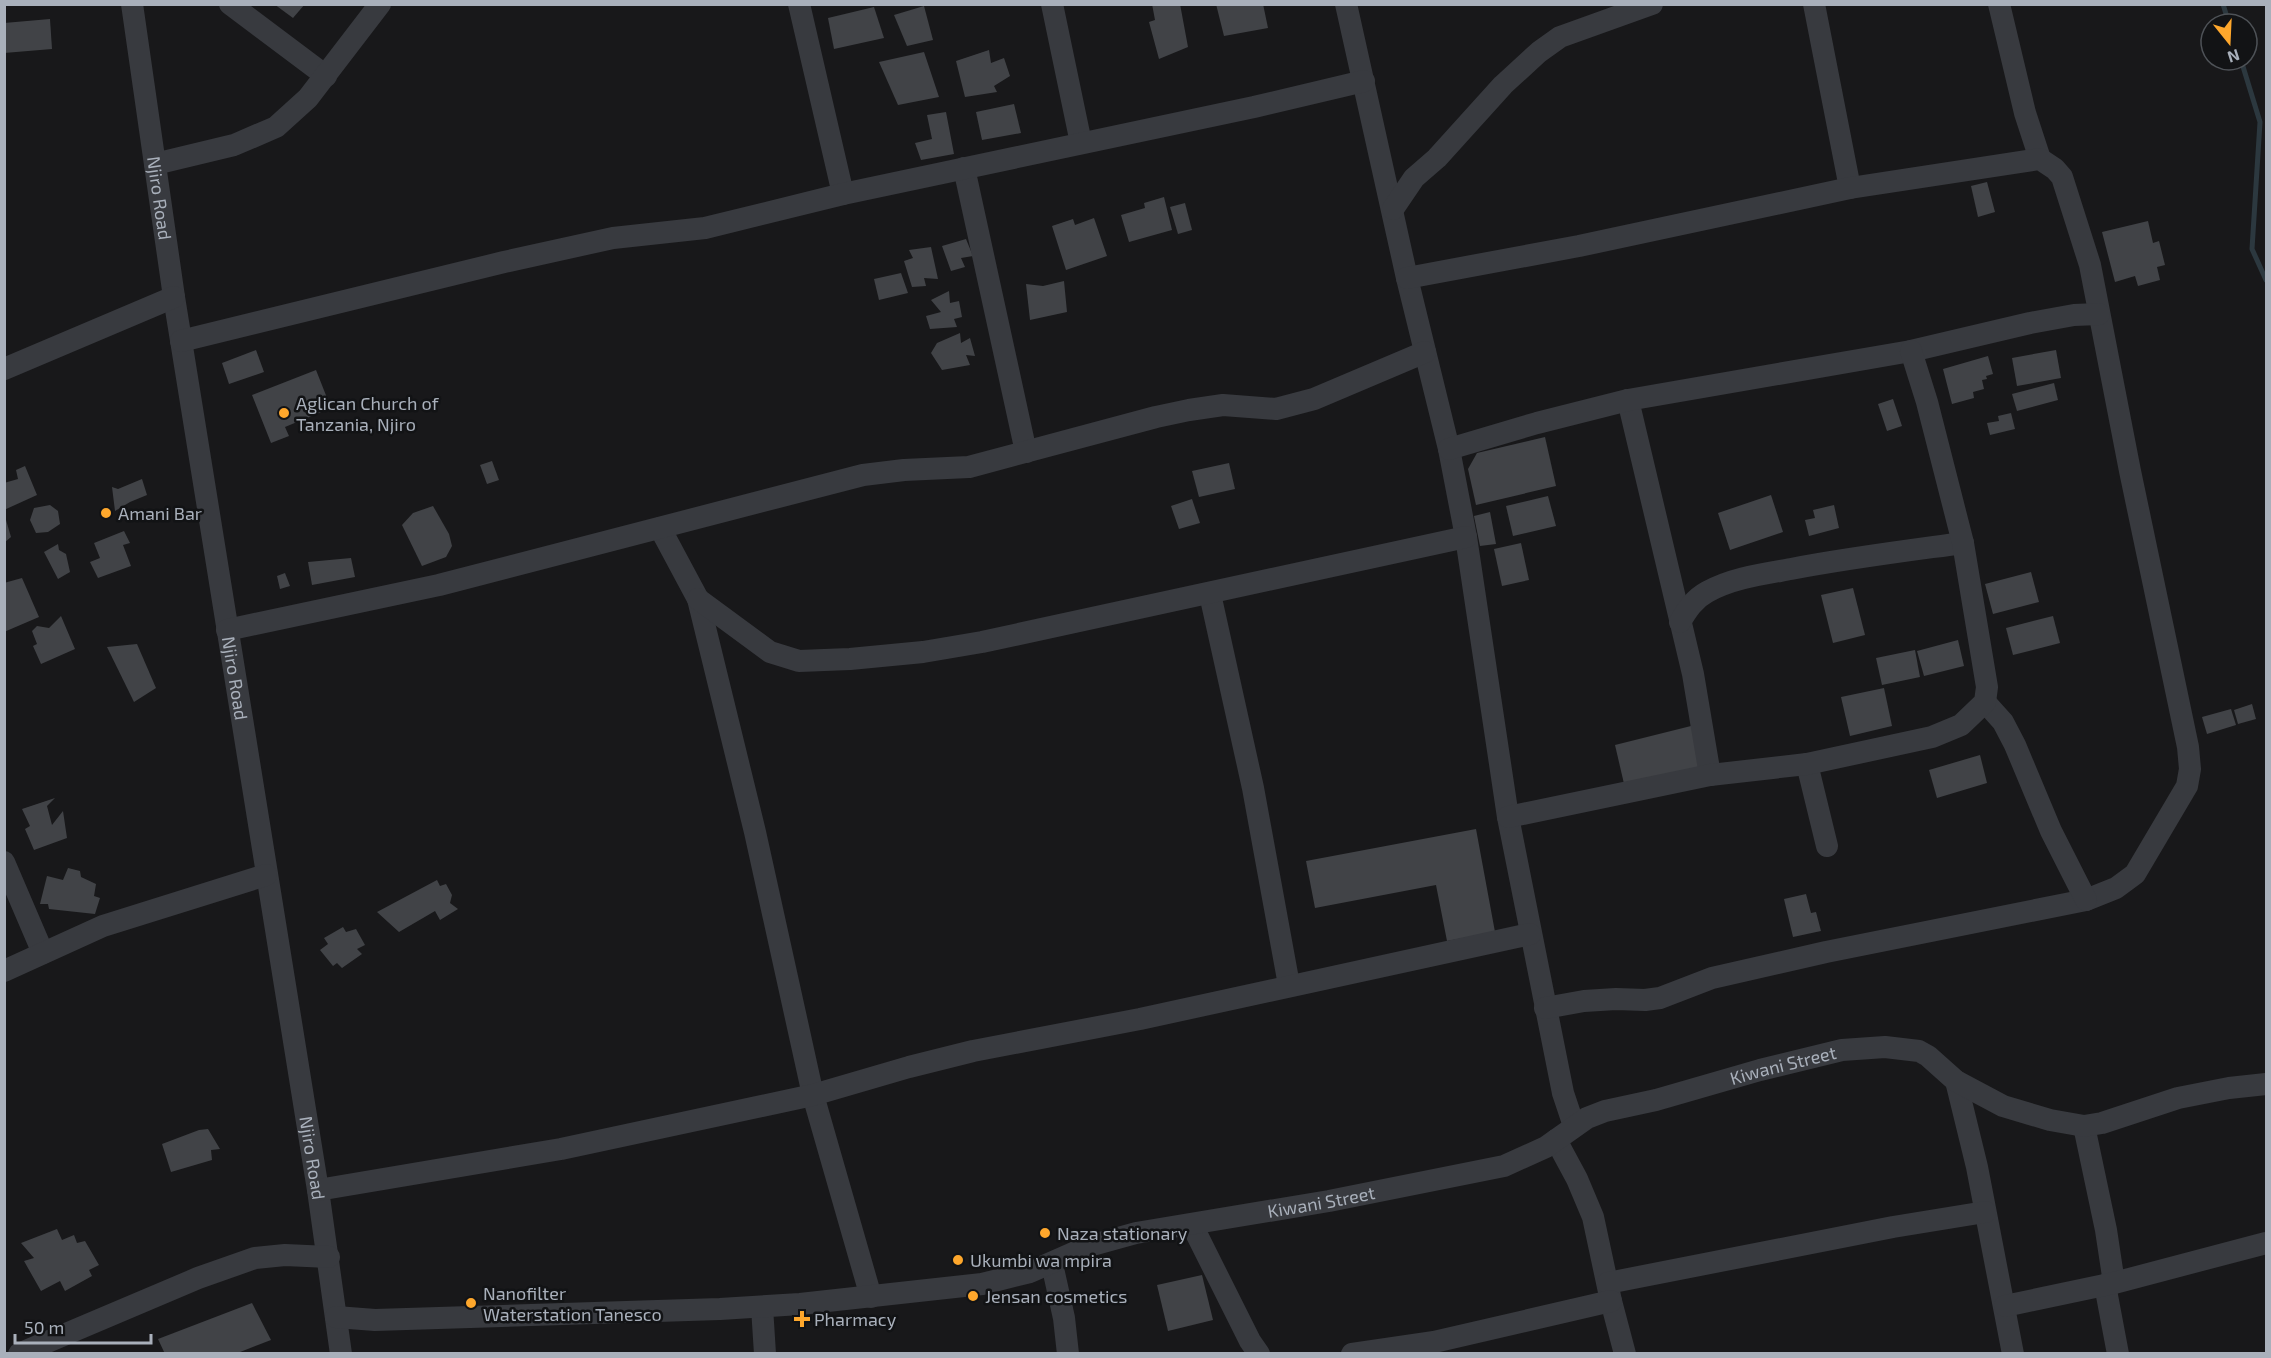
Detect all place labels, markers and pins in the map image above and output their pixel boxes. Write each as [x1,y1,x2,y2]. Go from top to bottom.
place label: Aglican Church of Tanzania, Njiro [296,392,440,435]
marker: Aglican Church of Tanzania, Njiro [277,406,291,420]
place label: Amani Bar [118,502,202,524]
marker: Amani Bar [99,506,113,520]
place label: Naza stationary [1057,1222,1188,1244]
marker: Naza stationary [1038,1226,1052,1240]
place label: Ukumbi wa mpira [970,1249,1112,1271]
marker: Ukumbi wa mpira [951,1253,965,1267]
place label: Nanofilter Waterstation Tanesco [483,1282,662,1325]
place label: Jensan cosmetics [985,1285,1127,1307]
marker: Jensan cosmetics [966,1289,980,1303]
marker: Nanofilter Waterstation Tanesco [464,1296,478,1310]
place label: Pharmacy [814,1308,897,1330]
marker: Pharmacy [795,1312,809,1326]

